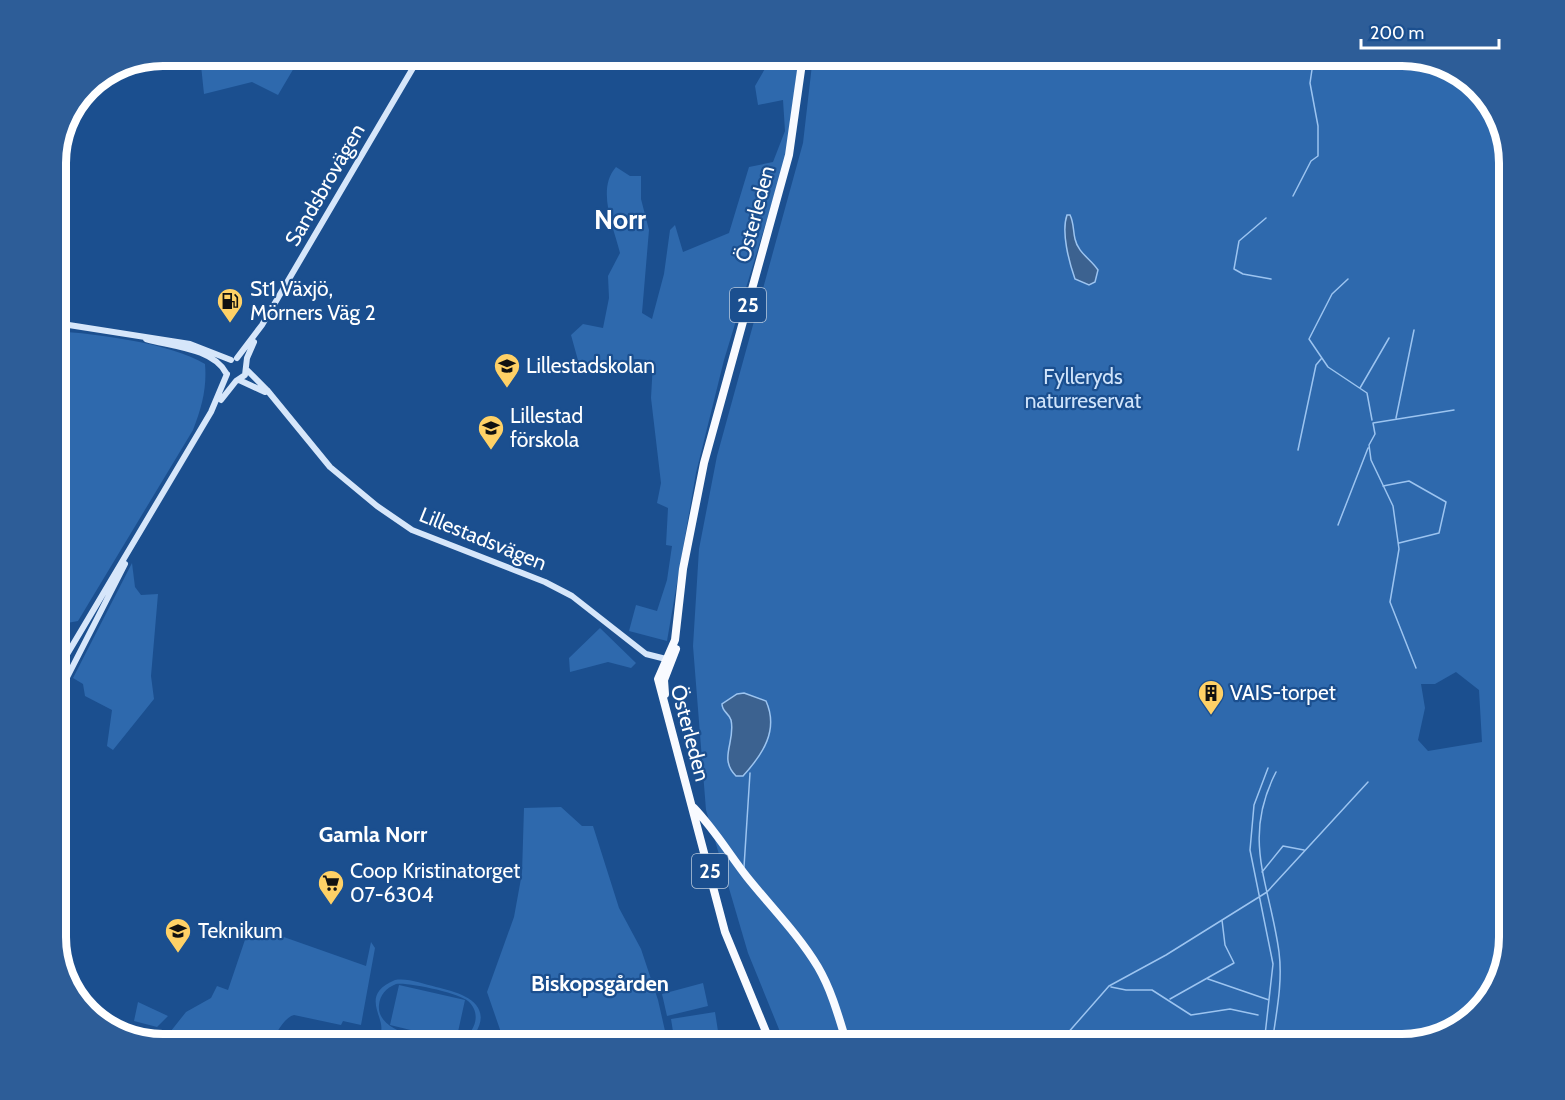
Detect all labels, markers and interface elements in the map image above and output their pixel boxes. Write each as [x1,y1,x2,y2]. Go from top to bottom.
scale bar [1361,12,1499,50]
text: 200 m [1370,22,1424,44]
street label: Sandsbrovägen [279,119,370,250]
street label: Österleden [730,163,779,265]
district label: Norr [594,203,646,236]
place label: St1 Växjö, Mörners Väg 2 [250,276,376,325]
fuel station icon: St1 Växjö, Mörners Väg 2 [215,286,245,324]
road number: 25 [730,288,766,322]
school or university icon: Lillestadskolan [492,351,522,389]
place label: Lillestadskolan [526,353,655,378]
park label: Fylleryds naturreservat [1025,364,1141,413]
place label: Lillestad förskola [510,403,583,452]
school or university icon: Lillestad förskola [476,413,506,451]
street label: Lillestadsvägen [416,502,550,575]
building icon: VAIS-torpet [1196,678,1226,716]
place label: VAIS-torpet [1230,680,1336,705]
street label: Österleden [666,682,715,784]
district label: Gamla Norr [319,821,428,848]
road number: 25 [692,854,728,888]
place label: Coop Kristinatorget 07-6304 [350,858,520,907]
supermarket icon: Coop Kristinatorget 07-6304 [316,868,346,906]
school or university icon: Teknikum [163,916,193,954]
place label: Teknikum [198,918,283,943]
district label: Biskopsgården [531,970,669,997]

